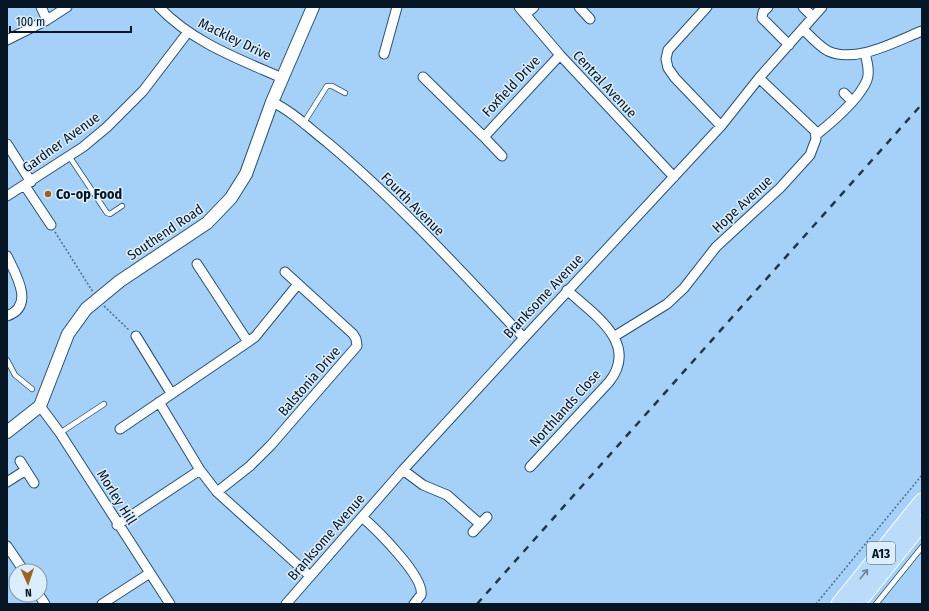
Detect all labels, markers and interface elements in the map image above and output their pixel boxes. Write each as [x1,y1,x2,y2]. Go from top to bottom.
scale bar [10,8,131,34]
street label: Mackley Drive [196,14,274,64]
text: 100 m [16,15,45,29]
street label: Central Avenue [569,47,640,122]
street label: Foxfield Drive [479,52,544,120]
street label: Gardner Avenue [19,109,103,176]
street label: Fourth Avenue [377,169,448,240]
street label: Hope Avenue [709,172,776,236]
place label: Co-op Food [56,186,122,203]
marker: Co-op Food [43,189,53,199]
street label: Southend Road [124,201,206,264]
street label: Branksome Avenue [500,251,587,342]
street label: Balstonia Drive [275,343,344,420]
street label: Northlands Close [526,366,605,451]
street label: Morley Hill [93,467,140,528]
street label: Branksome Avenue [284,490,369,584]
road number: A13 [867,542,895,564]
north arrow [8,563,48,603]
one-way arrow [859,568,868,579]
text: N [25,586,32,599]

